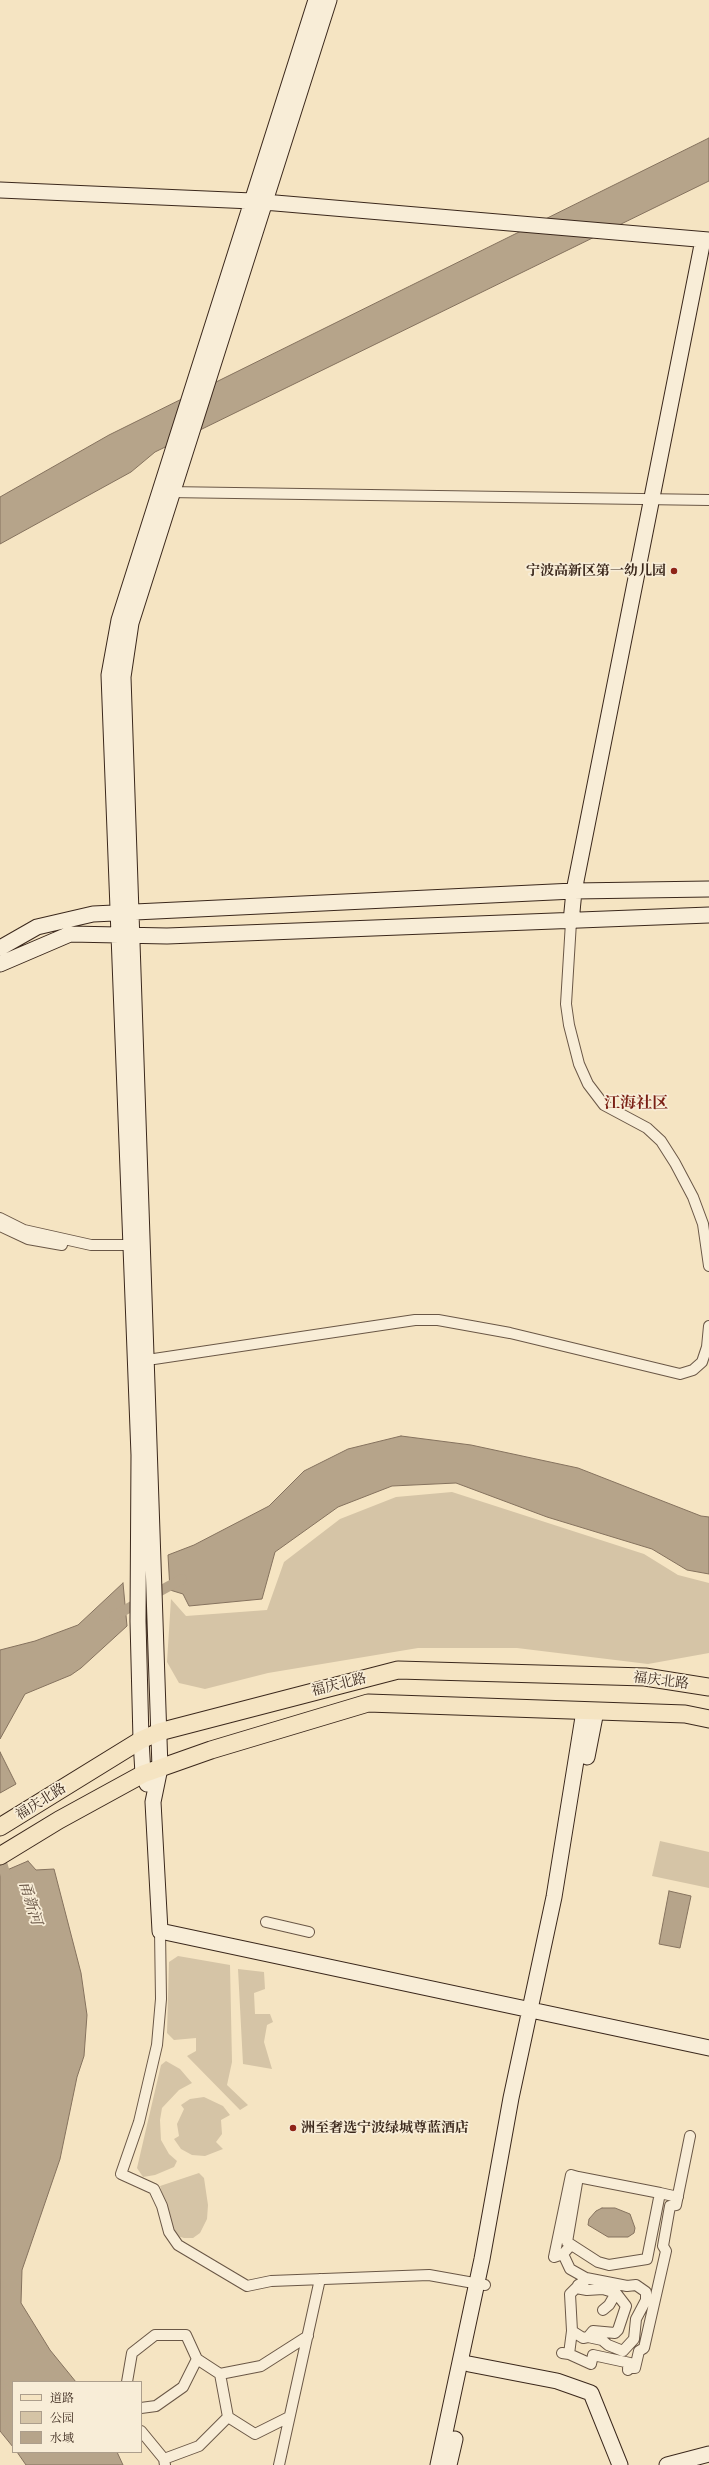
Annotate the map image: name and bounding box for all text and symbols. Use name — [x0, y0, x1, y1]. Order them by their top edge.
place label: 宁波高新区第一幼儿园 — [526, 563, 666, 579]
marker: 宁波高新区第一幼儿园 — [669, 566, 679, 576]
district label: 江海社区 — [604, 1094, 668, 1114]
street label: 福庆北路 — [632, 1669, 690, 1693]
street label: 福庆北路 — [310, 1670, 368, 1700]
street label: 福庆北路 — [13, 1780, 69, 1824]
water label: 甬新河 — [15, 1879, 45, 1927]
place label: 洲至奢选宁波绿城尊蓝酒店 — [301, 2120, 469, 2136]
marker: 洲至奢选宁波绿城尊蓝酒店 — [288, 2123, 298, 2133]
legend — [12, 2381, 142, 2453]
text: 道路 — [50, 2390, 74, 2406]
text: 公园 — [50, 2410, 74, 2426]
text: 水域 — [50, 2430, 74, 2446]

